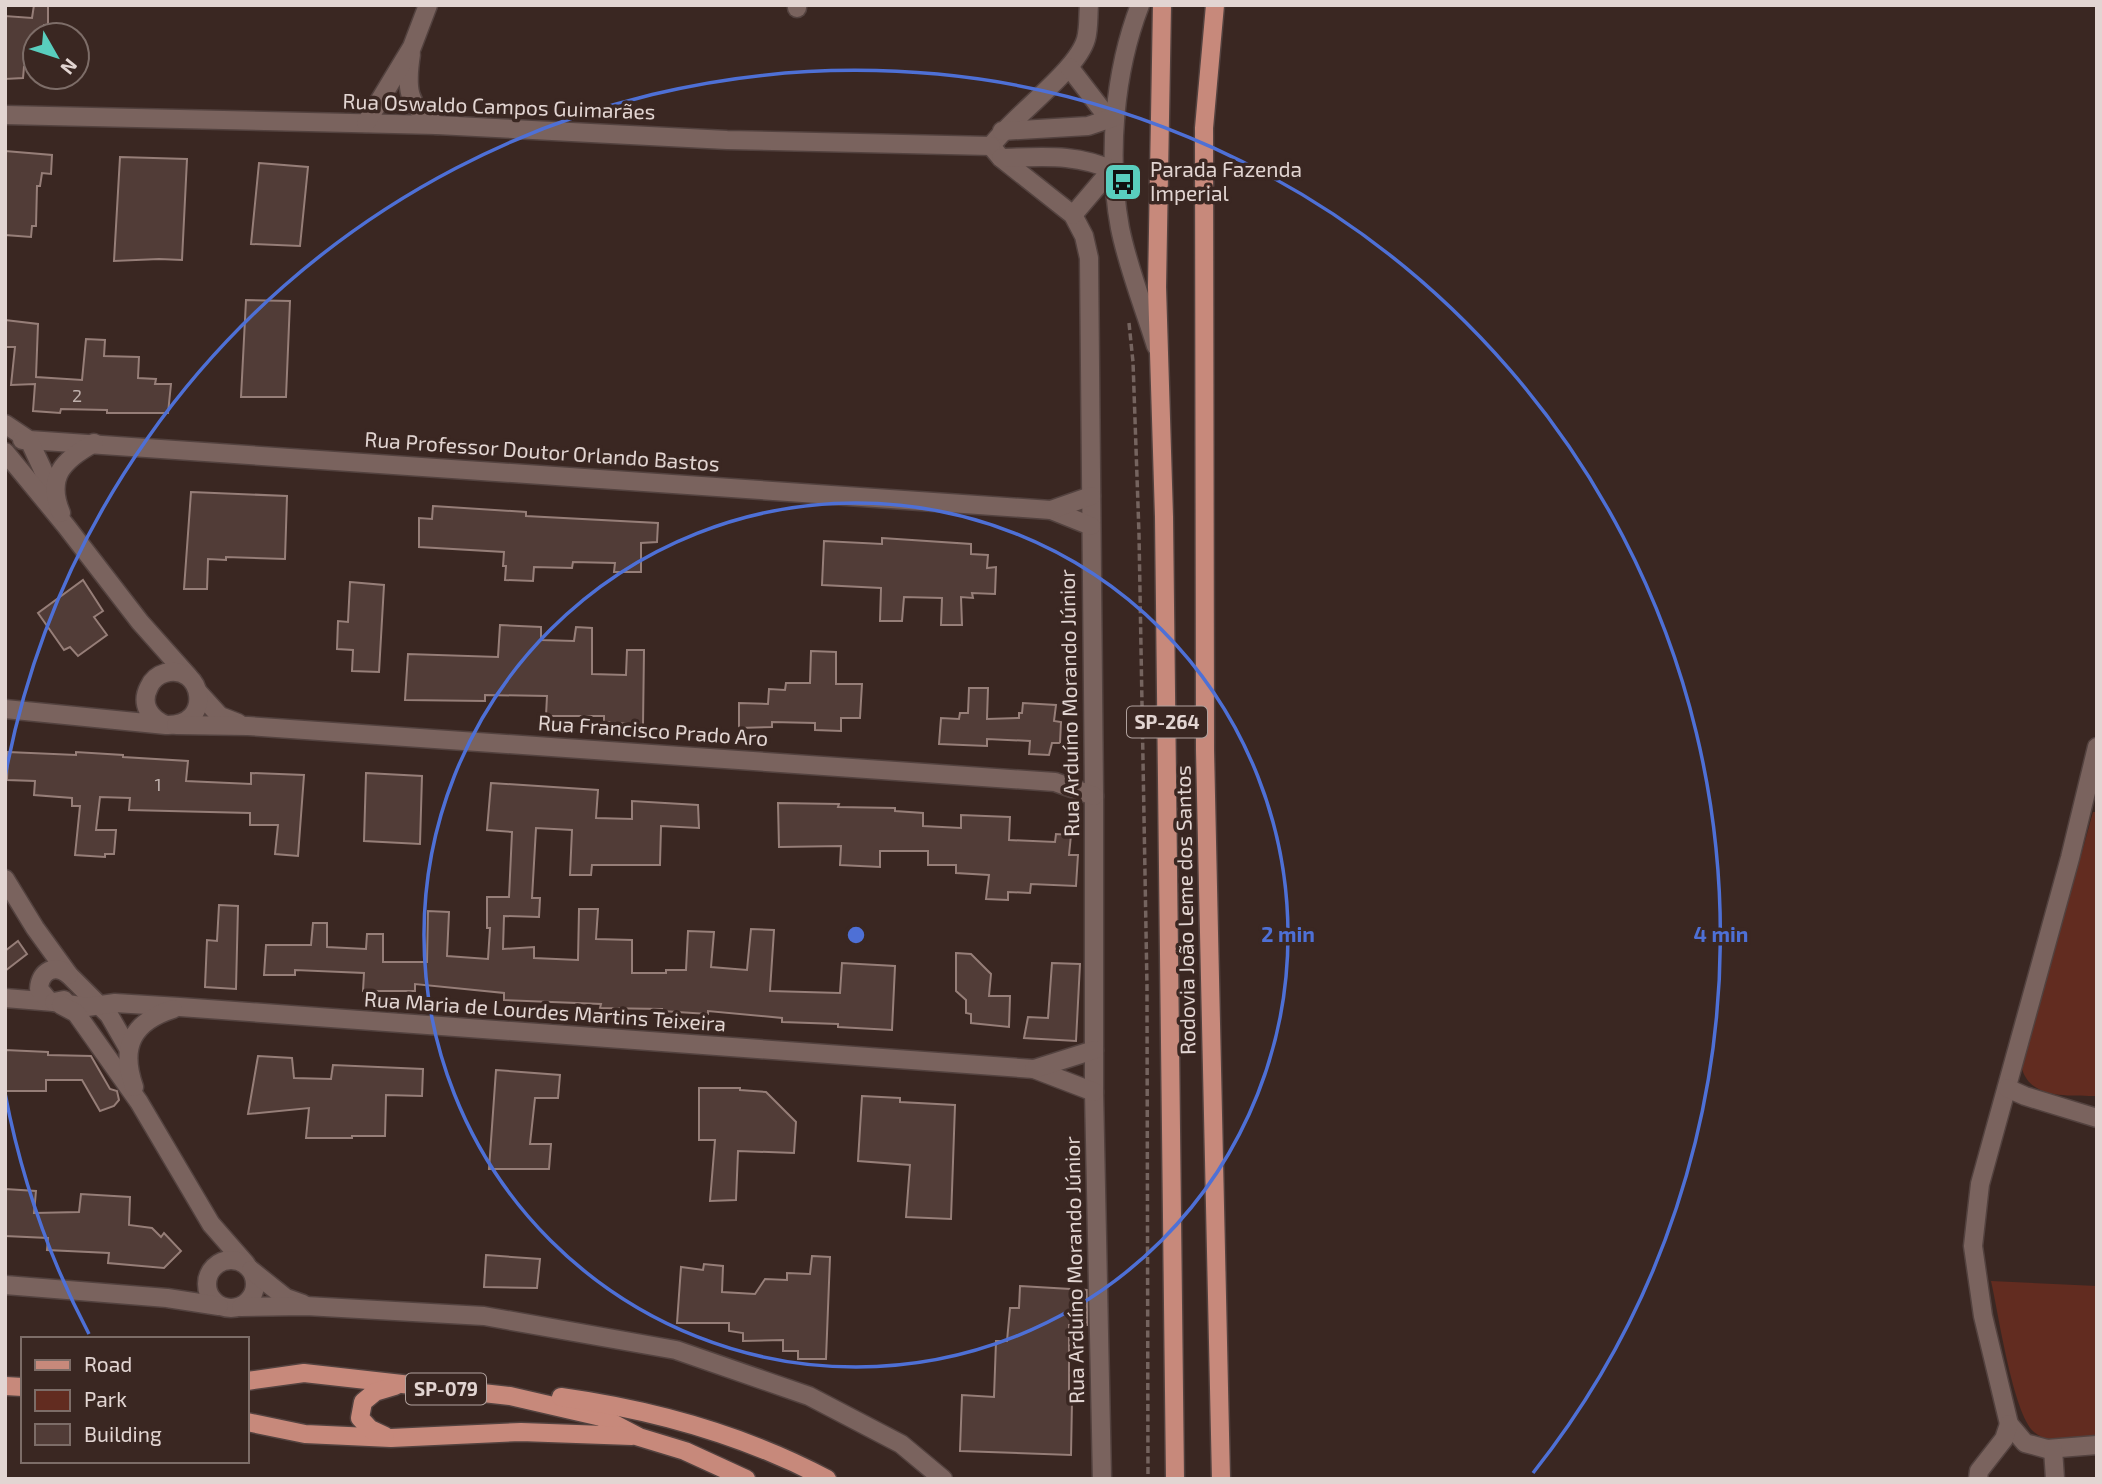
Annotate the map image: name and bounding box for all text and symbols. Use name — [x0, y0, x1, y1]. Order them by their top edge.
north arrow — [21, 21, 91, 91]
text: N — [56, 54, 83, 80]
street label: Rua Oswaldo Campos Guimarães — [342, 88, 656, 123]
place label: Parada Fazenda Imperial — [1150, 156, 1302, 205]
bus stop icon: Parada Fazenda Imperial — [1102, 161, 1144, 203]
house number: 2 — [72, 384, 82, 406]
street label: Rua Professor Doutor Orlando Bastos — [364, 426, 721, 475]
street label: Rua Arduíno Morando Júnior — [1054, 568, 1083, 837]
road number: SP-264 — [1127, 706, 1207, 737]
street label: Rua Francisco Prado Aro — [537, 709, 769, 750]
street label: Rodovia João Leme dos Santos — [1169, 765, 1200, 1055]
house number: 1 — [154, 773, 162, 795]
text: 2 min — [1261, 921, 1315, 946]
text: 4 min — [1694, 921, 1748, 946]
centre of rings — [844, 923, 868, 947]
street label: Rua Maria de Lourdes Martins Teixeira — [363, 985, 727, 1036]
street label: Rua Arduíno Morando Júnior — [1059, 1135, 1088, 1404]
legend — [21, 1337, 248, 1463]
text: Road — [84, 1351, 132, 1376]
road number: SP-079 — [406, 1373, 486, 1404]
text: Park — [84, 1386, 127, 1411]
text: Building — [84, 1421, 162, 1446]

